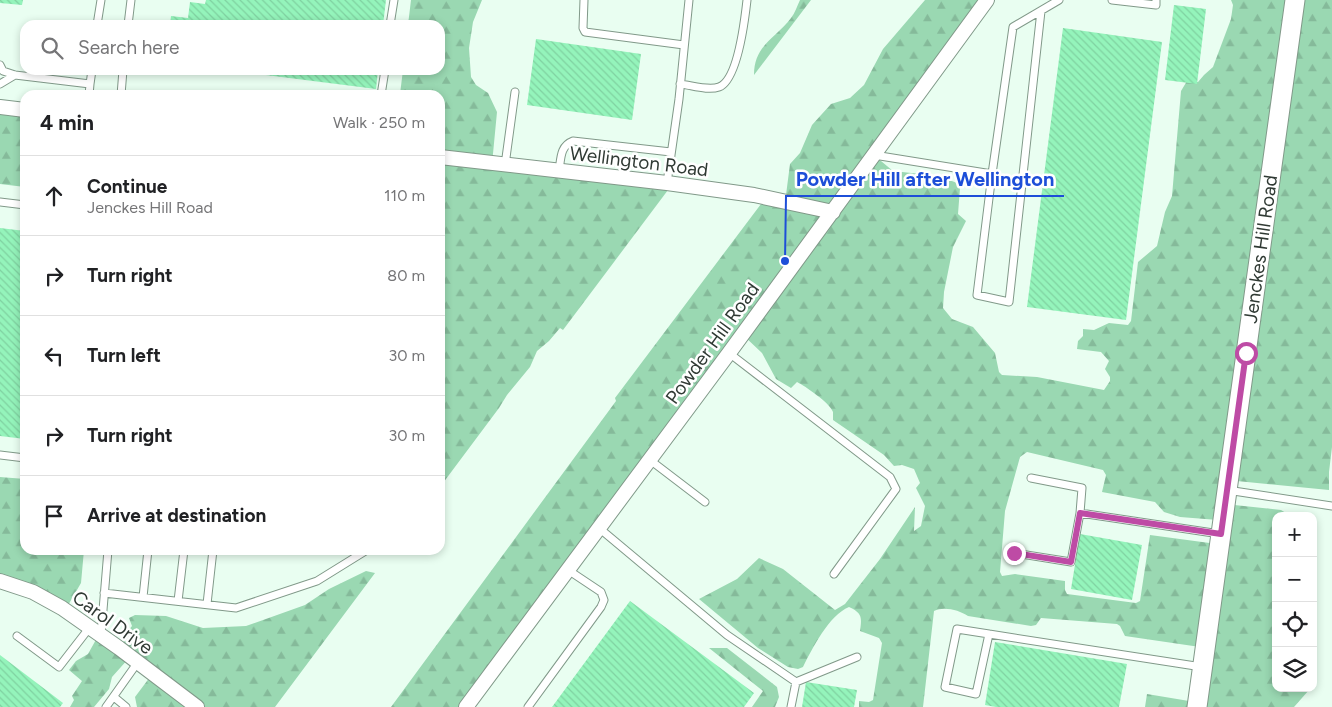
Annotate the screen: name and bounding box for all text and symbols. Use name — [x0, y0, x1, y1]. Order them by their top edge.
search box — [20, 20, 445, 75]
icon: search — [38, 34, 66, 62]
text: Search here — [78, 36, 180, 59]
text: 4 min — [40, 110, 94, 135]
text: Walk · 250 m — [333, 113, 425, 132]
street label: Wellington Road — [568, 142, 710, 181]
callout: Powder Hill after Wellington — [786, 161, 1064, 196]
text: Powder Hill after Wellington — [796, 167, 1054, 191]
street label: Jenckes Hill Road — [1239, 173, 1282, 325]
text: Continue — [87, 175, 167, 198]
icon: ahead — [40, 182, 68, 210]
text: 110 m — [384, 186, 425, 205]
text: Jenckes Hill Road — [87, 198, 213, 217]
icon: right — [40, 262, 68, 290]
text: Turn right — [87, 264, 173, 287]
text: 80 m — [387, 266, 425, 285]
street label: Powder Hill Road — [661, 278, 764, 408]
icon: left — [40, 342, 68, 370]
route start — [1235, 342, 1258, 365]
text: Turn left — [87, 344, 161, 367]
text: 30 m — [388, 346, 425, 365]
icon: right — [40, 422, 68, 450]
text: Turn right — [87, 424, 173, 447]
text: 30 m — [388, 426, 425, 445]
icon: arrive — [40, 502, 68, 530]
text: Arrive at destination — [87, 504, 266, 527]
map controls — [1272, 512, 1317, 692]
button: + — [1272, 512, 1317, 557]
route end — [1003, 542, 1026, 565]
button: − — [1272, 557, 1317, 602]
street label: Carol Drive — [68, 586, 157, 659]
button: locate — [1272, 602, 1317, 647]
button: layers — [1272, 647, 1317, 692]

